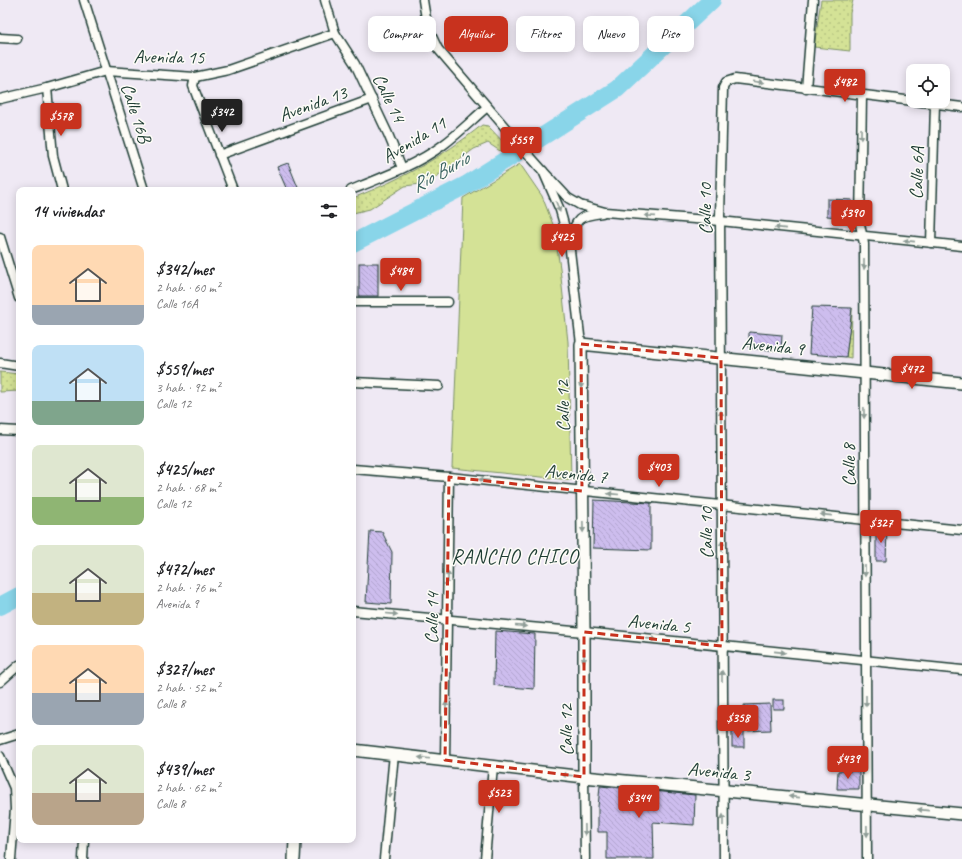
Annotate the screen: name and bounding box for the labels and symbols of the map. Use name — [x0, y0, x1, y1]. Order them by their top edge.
street label: Avenida 15 — [133, 44, 206, 70]
pin: $482 — [821, 69, 869, 103]
street label: Calle 14 — [367, 70, 412, 129]
one-way arrow — [752, 79, 764, 85]
street label: Calle 16B — [115, 80, 157, 147]
street label: Avenida 13 — [276, 80, 352, 127]
pin: $342 — [198, 99, 246, 133]
pin: $578 — [37, 103, 85, 137]
street label: Avenida 11 — [377, 111, 452, 169]
pin: $559 — [497, 127, 545, 161]
one-way arrow — [858, 128, 864, 141]
water label: Río Burío — [407, 145, 476, 198]
street label: Calle 6A — [904, 145, 930, 200]
street label: Calle 10 — [693, 182, 717, 235]
pin: $390 — [828, 200, 876, 234]
one-way arrow — [556, 202, 562, 214]
one-way arrow — [644, 212, 656, 219]
pin: $425 — [538, 224, 586, 258]
one-way arrow — [774, 224, 786, 231]
one-way arrow — [903, 237, 915, 244]
pin: $484 — [377, 258, 425, 292]
one-way arrow — [861, 258, 867, 271]
street label: Avenida 9 — [741, 331, 807, 361]
pin: $472 — [888, 356, 936, 390]
one-way arrow — [578, 377, 584, 390]
street label: Calle 12 — [551, 379, 575, 432]
one-way arrow — [861, 407, 867, 420]
one-way arrow — [718, 409, 724, 422]
street label: Calle 8 — [837, 441, 861, 487]
pin: $403 — [635, 454, 683, 488]
street label: Avenida 7 — [544, 459, 610, 489]
one-way arrow — [478, 477, 490, 483]
one-way arrow — [607, 490, 619, 497]
street label: Calle 10 — [694, 506, 718, 559]
pin: $327 — [857, 510, 905, 544]
one-way arrow — [820, 512, 832, 518]
one-way arrow — [579, 521, 586, 533]
one-way arrow — [719, 539, 725, 552]
district label: RANCHO CHICO — [451, 544, 580, 569]
one-way arrow — [862, 565, 868, 578]
one-way arrow — [445, 570, 451, 583]
street label: Calle 14 — [420, 590, 444, 644]
street label: Avenida 5 — [627, 609, 693, 639]
one-way arrow — [386, 611, 398, 617]
one-way arrow — [515, 622, 527, 629]
one-way arrow — [645, 636, 657, 642]
one-way arrow — [774, 649, 786, 655]
one-way arrow — [581, 651, 587, 664]
one-way arrow — [719, 669, 725, 682]
one-way arrow — [863, 695, 869, 708]
one-way arrow — [443, 700, 449, 713]
street label: Calle 12 — [554, 703, 578, 756]
pin: $358 — [714, 705, 762, 739]
pin: $439 — [824, 746, 872, 780]
one-way arrow — [418, 755, 430, 761]
street label: Avenida 3 — [687, 757, 753, 787]
one-way arrow — [561, 772, 573, 778]
pin: $523 — [475, 780, 523, 814]
pin: $344 — [615, 785, 663, 819]
one-way arrow — [387, 787, 394, 799]
one-way arrow — [788, 794, 800, 800]
one-way arrow — [917, 807, 929, 814]
one-way arrow — [720, 813, 726, 826]
one-way arrow — [581, 824, 588, 836]
one-way arrow — [863, 825, 870, 837]

